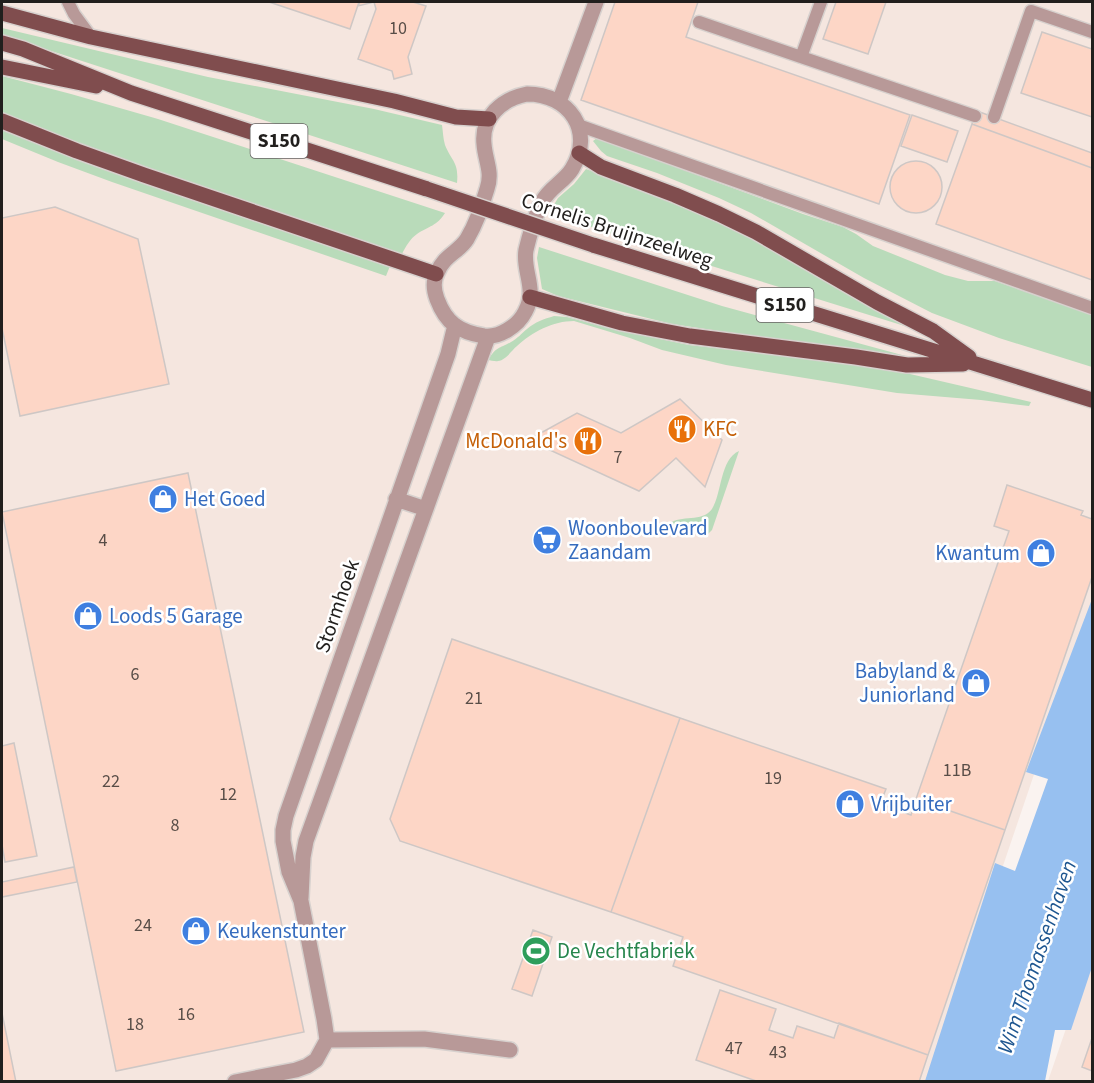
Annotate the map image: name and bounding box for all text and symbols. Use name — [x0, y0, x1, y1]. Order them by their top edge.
house number: 10 — [389, 16, 407, 41]
road number: S150 — [250, 124, 308, 158]
street label: Cornelis Bruijnzeelweg — [517, 185, 717, 275]
road number: S150 — [756, 288, 814, 322]
restaurant icon: KFC — [666, 413, 698, 445]
place label: KFC — [703, 414, 737, 444]
restaurant icon: McDonald's — [572, 425, 604, 457]
place label: McDonald's — [465, 426, 567, 456]
house number: 7 — [614, 445, 623, 470]
shop icon: Het Goed — [147, 483, 179, 515]
place label: Het Goed — [184, 484, 266, 514]
place label: Woonboulevard Zaandam — [568, 513, 708, 567]
supermarket icon: Woonboulevard Zaandam — [531, 524, 563, 556]
house number: 4 — [99, 528, 108, 553]
shop icon: Kwantum — [1025, 537, 1057, 569]
place label: Kwantum — [935, 538, 1020, 568]
street label: Stormhoek — [307, 555, 367, 657]
shop icon: Loods 5 Garage — [72, 600, 104, 632]
place label: Loods 5 Garage — [109, 601, 243, 631]
place label: Babyland & Juniorland — [855, 656, 955, 710]
house number: 6 — [131, 662, 140, 687]
shop icon: Babyland & Juniorland — [960, 667, 992, 699]
house number: 21 — [465, 686, 483, 711]
house number: 11B — [943, 758, 971, 783]
house number: 19 — [764, 766, 782, 791]
house number: 22 — [102, 769, 120, 794]
house number: 12 — [219, 782, 237, 807]
shop icon: Vrijbuiter — [834, 788, 866, 820]
place label: Vrijbuiter — [871, 789, 952, 819]
house number: 8 — [171, 813, 180, 838]
water label: Wim Thomassenhaven — [989, 856, 1085, 1058]
house number: 24 — [134, 913, 152, 938]
shop icon: Keukenstunter — [180, 915, 212, 947]
place label: Keukenstunter — [217, 916, 346, 946]
sports icon: De Vechtfabriek — [520, 935, 552, 967]
place label: De Vechtfabriek — [557, 936, 695, 966]
house number: 16 — [177, 1002, 195, 1027]
house number: 18 — [126, 1012, 144, 1037]
house number: 47 — [725, 1036, 743, 1061]
house number: 43 — [769, 1040, 787, 1065]

